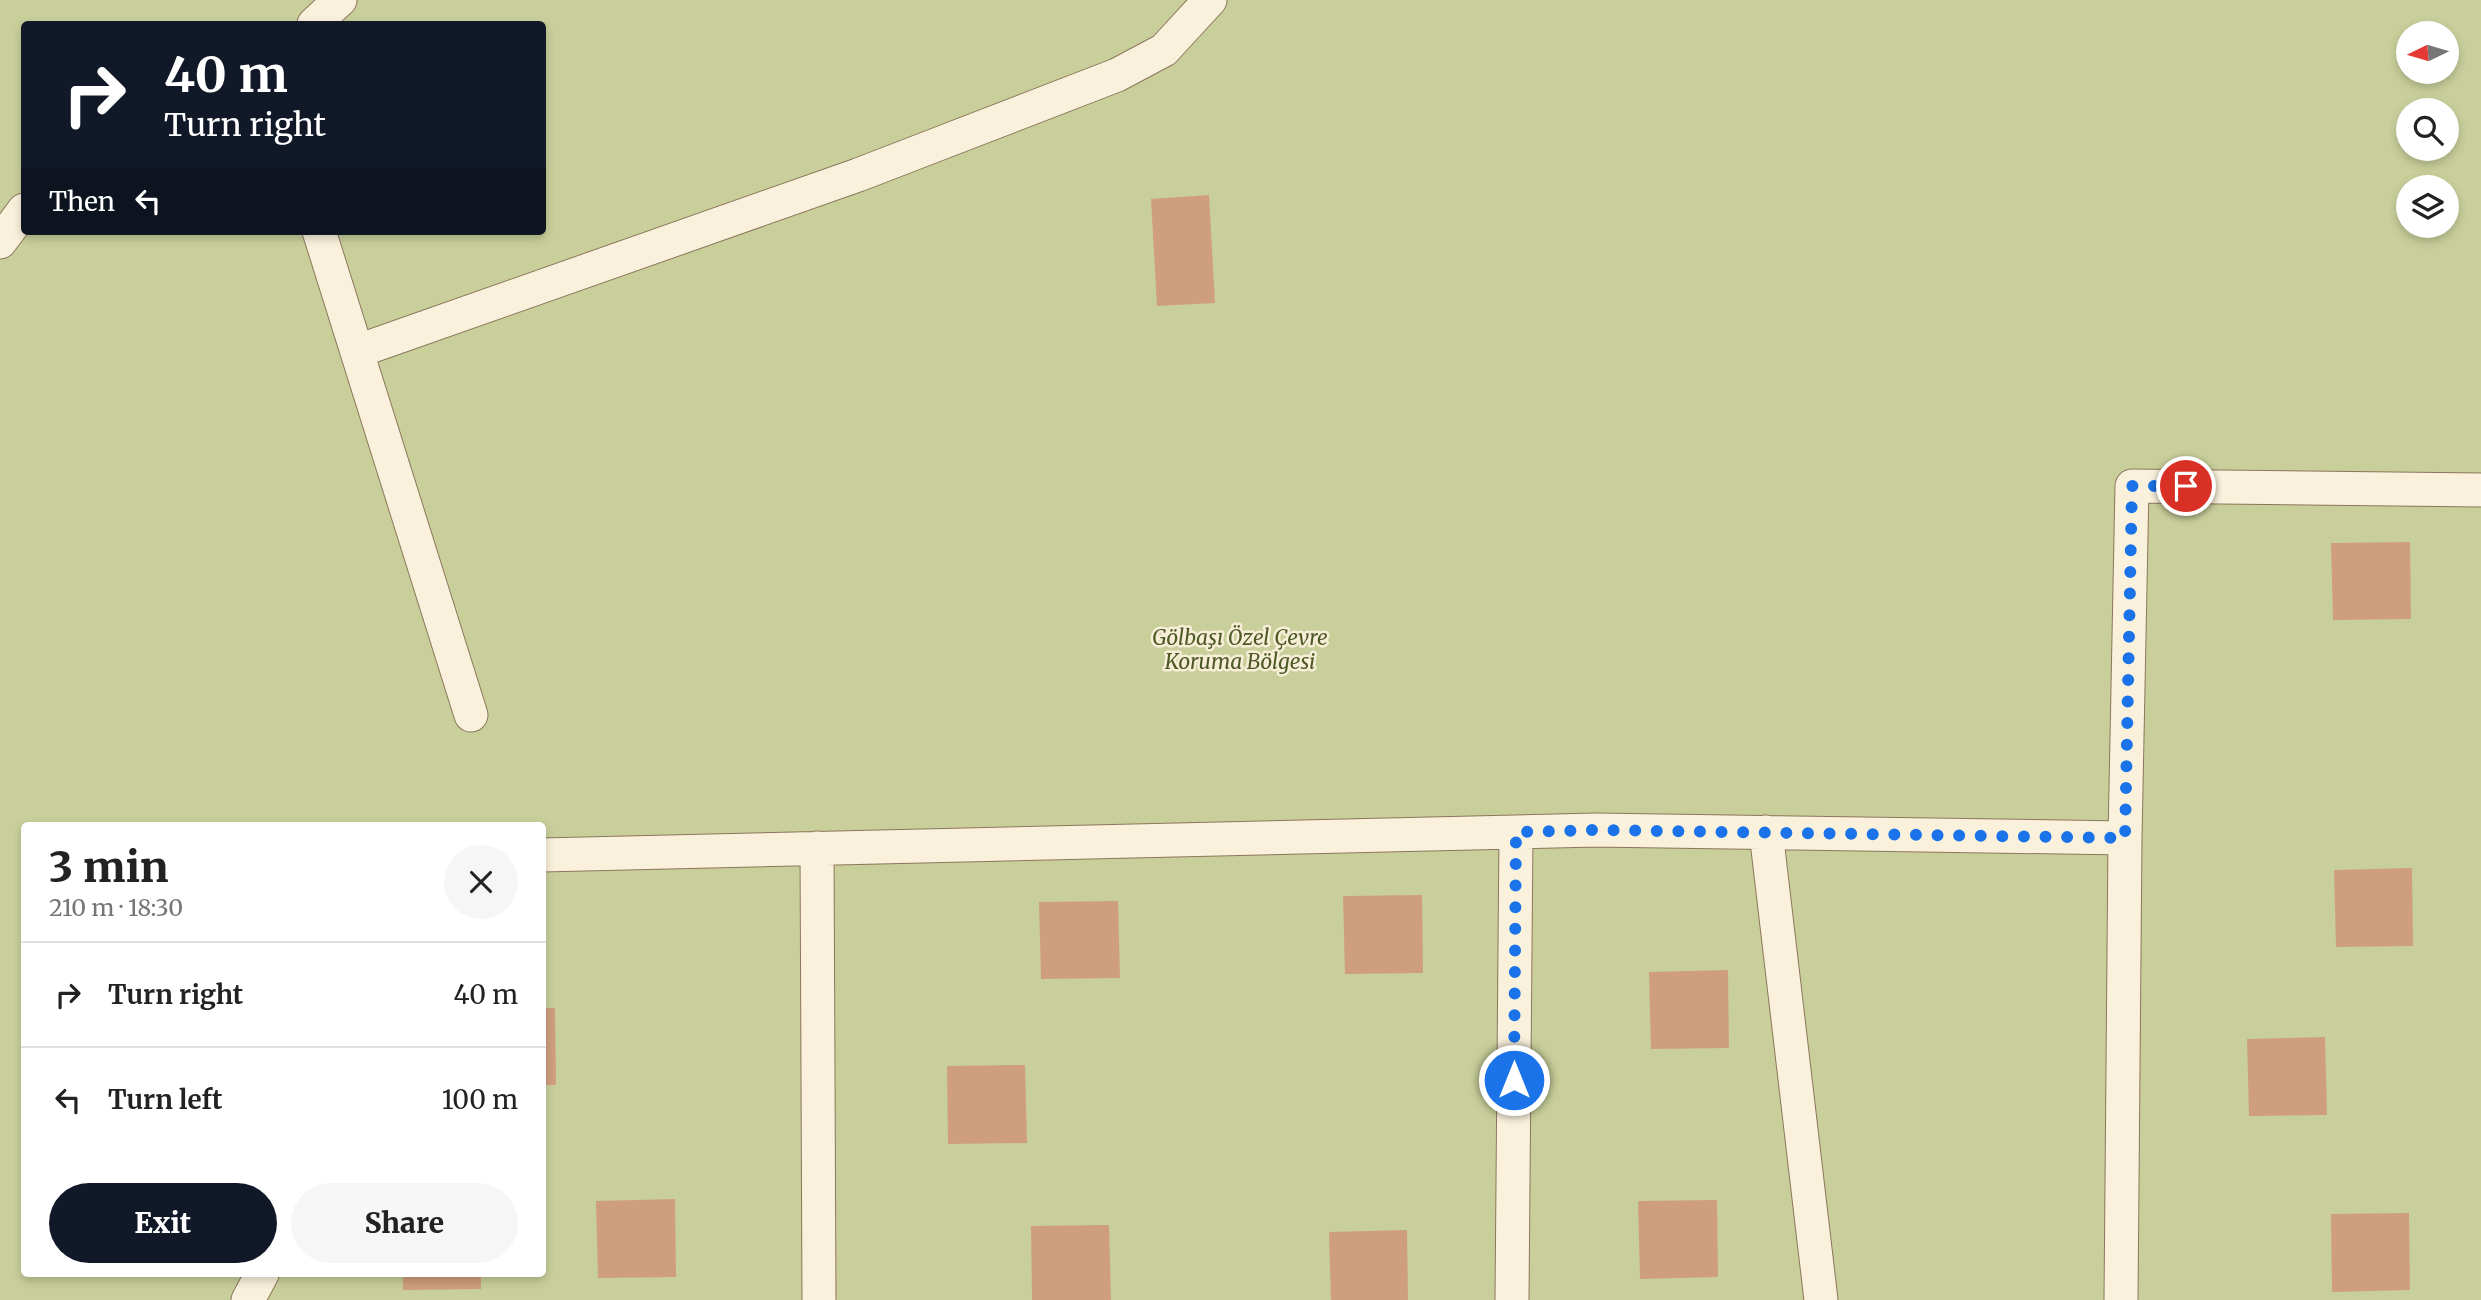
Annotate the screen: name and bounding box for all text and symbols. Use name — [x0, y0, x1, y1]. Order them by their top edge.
north arrow — [2396, 21, 2459, 84]
map controls — [2396, 21, 2459, 238]
text: 40 m — [164, 44, 288, 105]
icon: right — [49, 49, 140, 140]
button: search — [2396, 98, 2459, 161]
text: Turn right — [164, 105, 326, 145]
button: layers — [2396, 175, 2459, 238]
icon: left — [129, 182, 167, 220]
text: Then — [49, 185, 115, 218]
pin — [2156, 456, 2216, 516]
icon: arrive — [2167, 467, 2205, 505]
park label: Gölbaşı Özel Çevre Koruma Bölgesi — [1152, 624, 1328, 675]
text: 3 min — [49, 841, 169, 893]
button: close — [444, 845, 518, 919]
text: 210 m · 18:30 — [49, 893, 183, 922]
icon: right — [49, 976, 87, 1014]
text: Turn right — [108, 978, 243, 1011]
text: 40 m — [454, 978, 518, 1011]
position arrow — [1477, 1043, 1551, 1117]
icon: left — [49, 1081, 87, 1119]
text: Turn left — [108, 1083, 222, 1116]
text: 100 m — [442, 1083, 518, 1116]
button: Exit — [49, 1183, 277, 1263]
button: Share — [291, 1183, 518, 1263]

